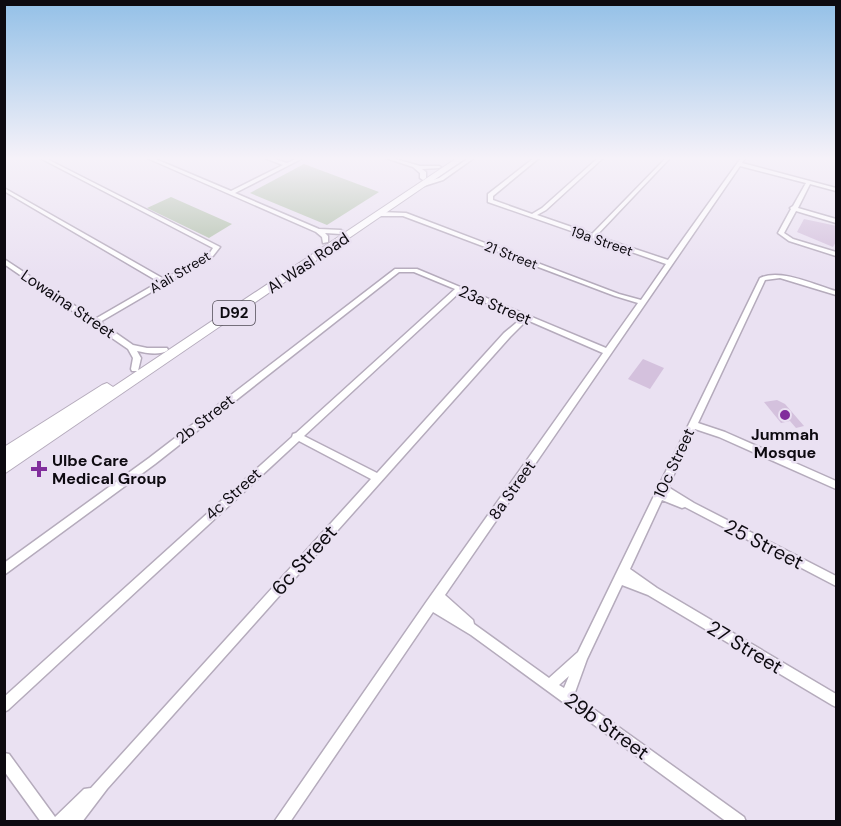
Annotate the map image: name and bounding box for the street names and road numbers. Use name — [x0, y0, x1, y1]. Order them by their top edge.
street label: 19a Street — [569, 222, 635, 260]
street label: Al Wasl Road — [263, 228, 353, 298]
street label: 21 Street — [482, 237, 540, 273]
street label: A'ali Street — [146, 247, 214, 297]
street label: Lowaina Street — [17, 265, 119, 343]
street label: 23a Street — [455, 280, 535, 330]
road number: D92 — [213, 301, 255, 325]
street label: 2b Street — [171, 390, 239, 448]
street label: 10c Street — [649, 425, 699, 501]
street label: 8a Street — [484, 456, 540, 524]
street label: 4c Street — [201, 463, 265, 525]
street label: 25 Street — [720, 513, 808, 575]
street label: 6c Street — [266, 519, 343, 601]
street label: 27 Street — [702, 614, 788, 680]
street label: 29b Street — [560, 687, 655, 766]

